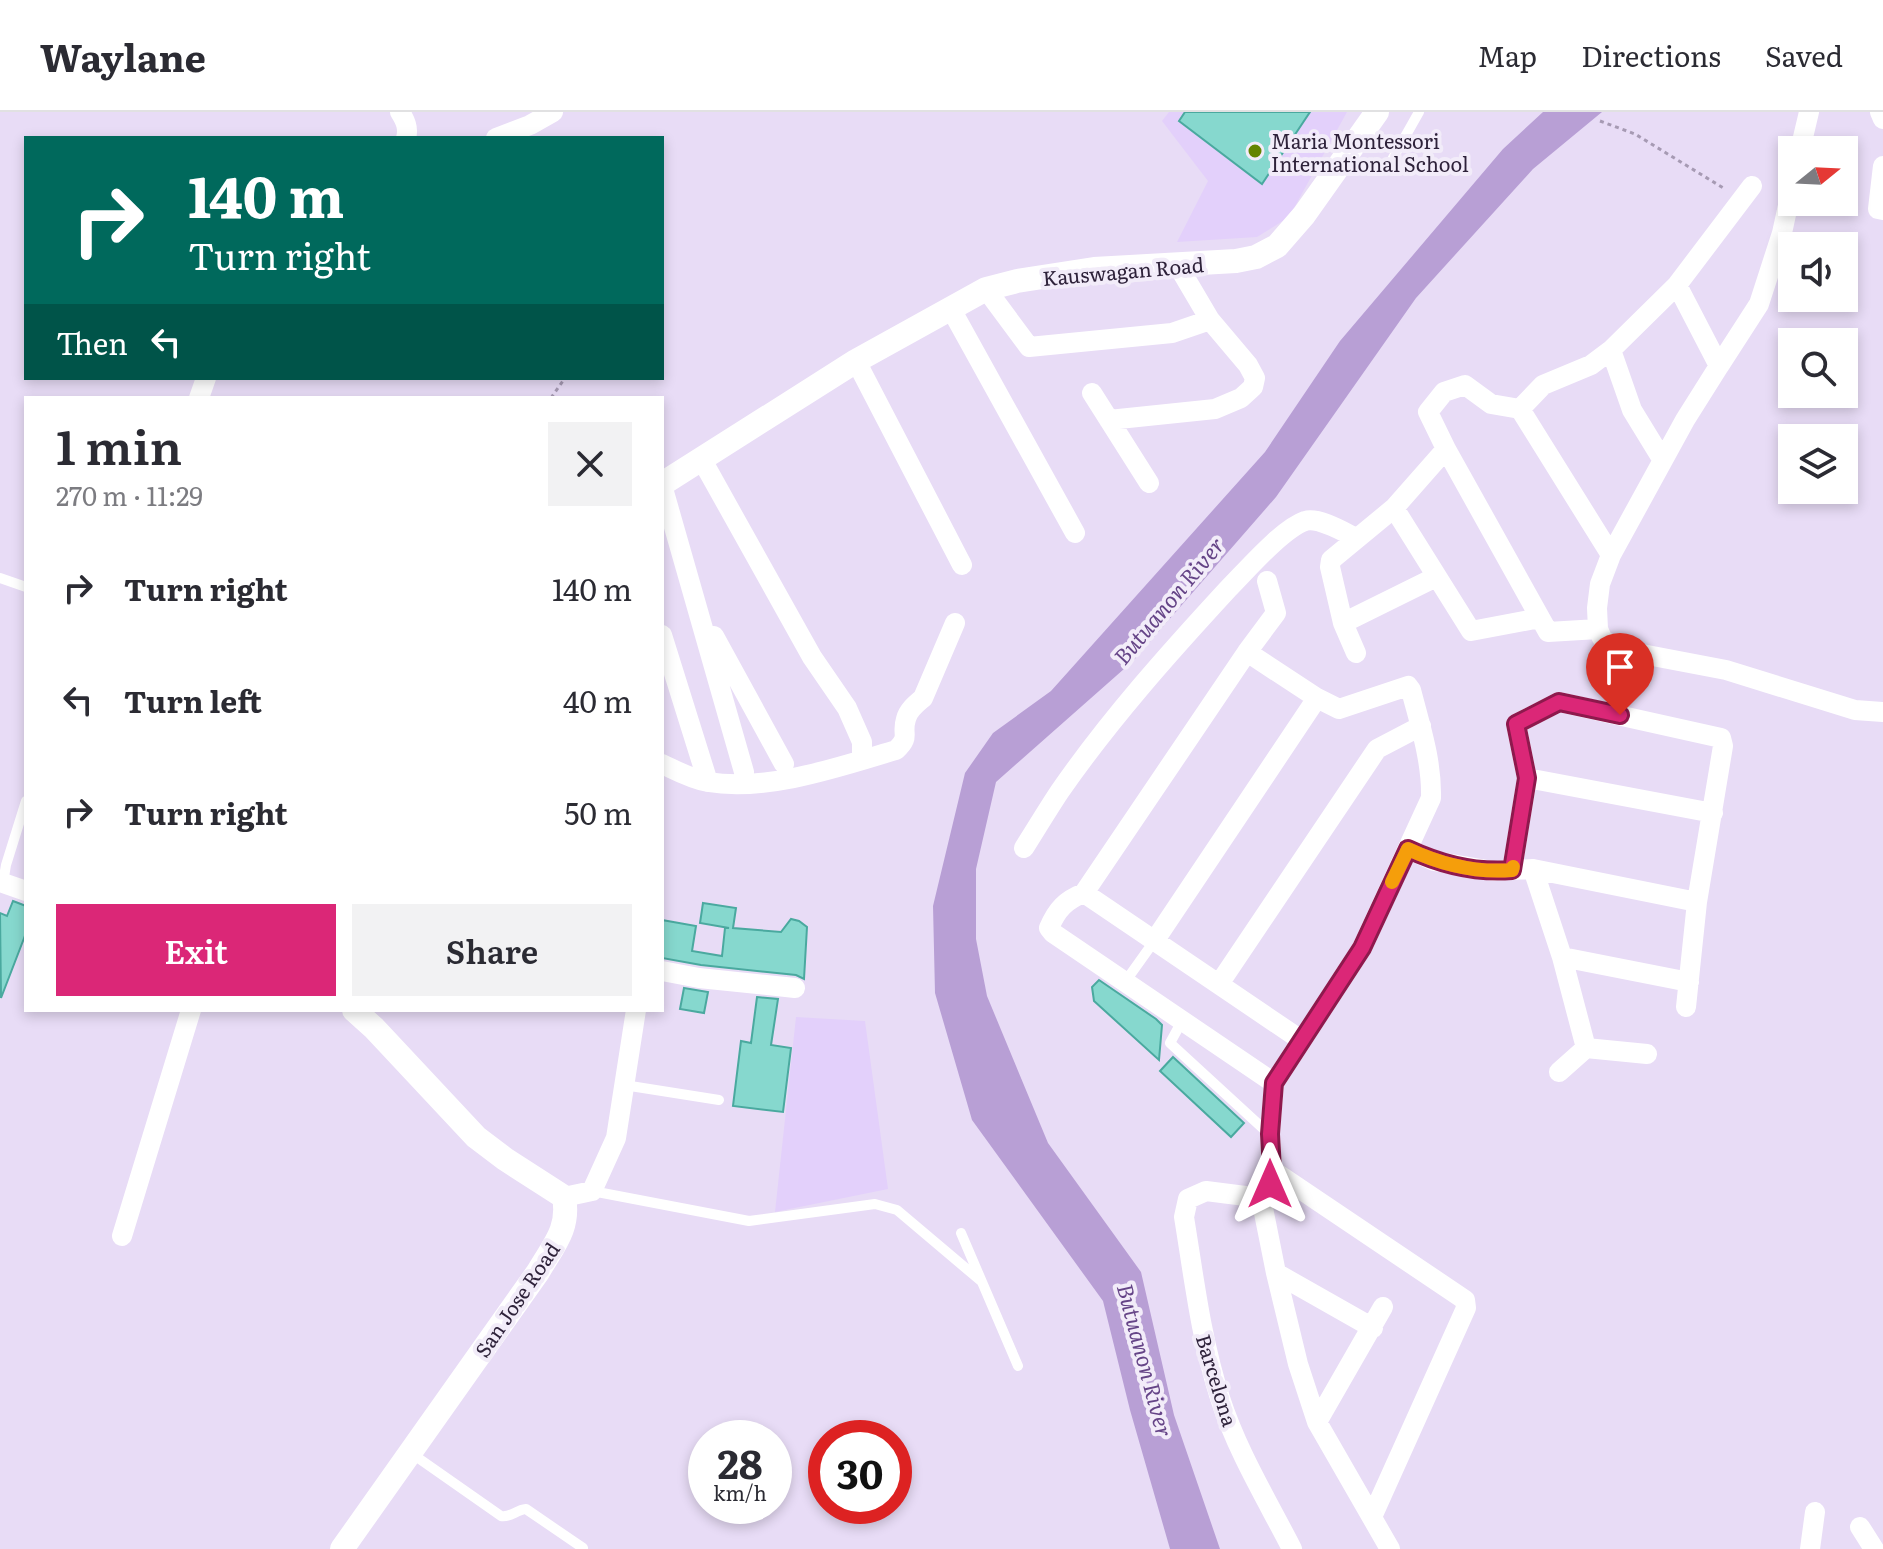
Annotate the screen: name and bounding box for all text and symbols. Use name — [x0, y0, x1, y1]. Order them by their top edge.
text: Waylane — [40, 27, 206, 84]
text: Map — [1478, 34, 1537, 76]
text: Directions — [1581, 34, 1721, 76]
text: Saved — [1765, 34, 1843, 76]
place label: Maria Montessori International School — [1271, 125, 1469, 178]
north arrow — [1778, 136, 1858, 216]
map controls — [1778, 136, 1858, 504]
marker: Maria Montessori International School — [1246, 142, 1264, 160]
text: 140 m — [188, 152, 344, 235]
icon: right — [56, 168, 160, 272]
text: Turn right — [188, 228, 371, 281]
button: sound — [1778, 232, 1858, 312]
street label: Kauswagan Road — [1041, 248, 1205, 292]
text: Then — [56, 320, 128, 364]
icon: left — [144, 320, 188, 364]
button: search — [1778, 328, 1858, 408]
text: 1 min — [56, 409, 182, 480]
button: close — [548, 422, 632, 506]
button: layers — [1778, 424, 1858, 504]
text: 270 m · 11:29 — [56, 475, 203, 514]
water label: Butuanon River — [1105, 529, 1231, 671]
icon: right — [56, 566, 100, 610]
text: Turn right — [124, 566, 288, 610]
text: 140 m — [552, 566, 632, 610]
pin — [1586, 633, 1654, 715]
icon: arrive — [1598, 645, 1642, 689]
icon: left — [56, 678, 100, 722]
text: Turn left — [124, 678, 262, 722]
text: 40 m — [563, 678, 632, 722]
icon: right — [56, 790, 100, 834]
text: Turn right — [124, 790, 288, 834]
text: 50 m — [564, 790, 632, 834]
button: Exit — [56, 904, 336, 996]
button: Share — [352, 904, 632, 996]
position arrow — [1228, 1142, 1312, 1226]
street label: San Jose Road — [466, 1235, 566, 1363]
water label: Butuanon River — [1110, 1280, 1182, 1440]
street label: Barcelona — [1190, 1330, 1246, 1430]
speed limit sign: 30 — [808, 1420, 912, 1524]
text: 28 — [717, 1432, 763, 1491]
text: km/h — [713, 1477, 767, 1507]

